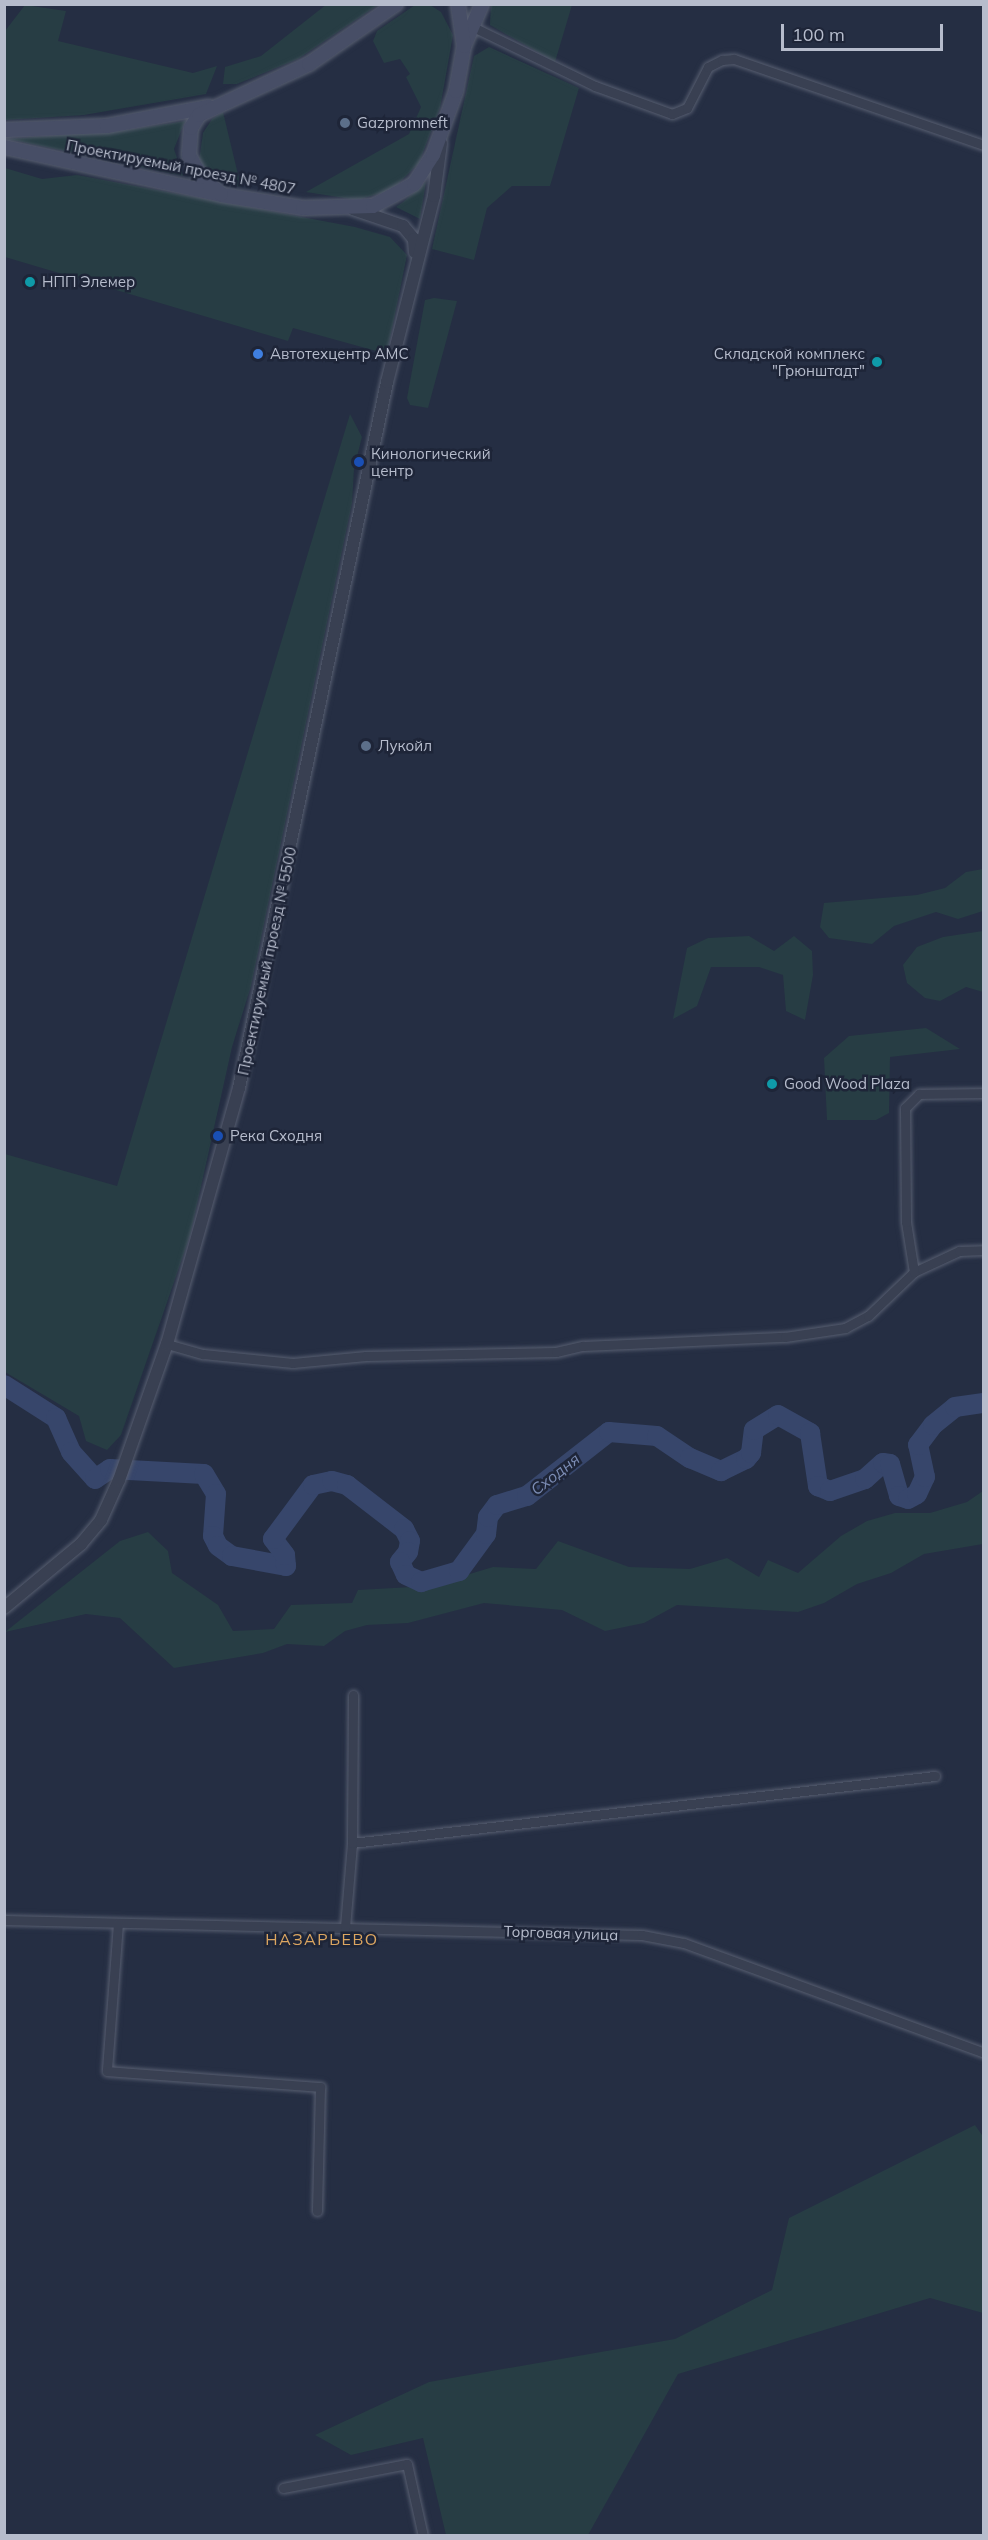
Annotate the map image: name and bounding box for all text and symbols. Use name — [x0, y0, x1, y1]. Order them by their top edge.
scale bar — [784, 12, 946, 50]
text: 100 m — [792, 23, 845, 46]
place label: Gazpromneft — [357, 114, 448, 132]
marker: Gazpromneft — [338, 116, 352, 130]
street label: Проектируемый проезд № 4807 — [65, 136, 297, 198]
place label: НПП Элемер — [42, 273, 135, 291]
marker: НПП Элемер — [23, 275, 37, 289]
place label: Складской комплекс "Грюнштадт" — [714, 344, 865, 379]
place label: Автотехцентр АМС — [270, 345, 409, 363]
marker: Автотехцентр АМС — [251, 347, 265, 361]
marker: Складской комплекс "Грюнштадт" — [870, 355, 884, 369]
place label: Кинологический центр — [371, 444, 491, 479]
marker: Кинологический центр — [352, 455, 366, 469]
place label: Лукойл — [378, 737, 432, 755]
marker: Лукойл — [359, 739, 373, 753]
street label: Проектируемый проезд № 5500 — [234, 845, 300, 1077]
place label: Good Wood Plaza — [784, 1075, 910, 1093]
marker: Good Wood Plaza — [765, 1077, 779, 1091]
place label: Река Сходня — [230, 1127, 322, 1145]
marker: Река Сходня — [211, 1129, 225, 1143]
water label: Сходня — [527, 1449, 583, 1499]
street label: Торговая улица — [503, 1922, 619, 1944]
district label: НАЗАРЬЕВО — [265, 1929, 379, 1949]

